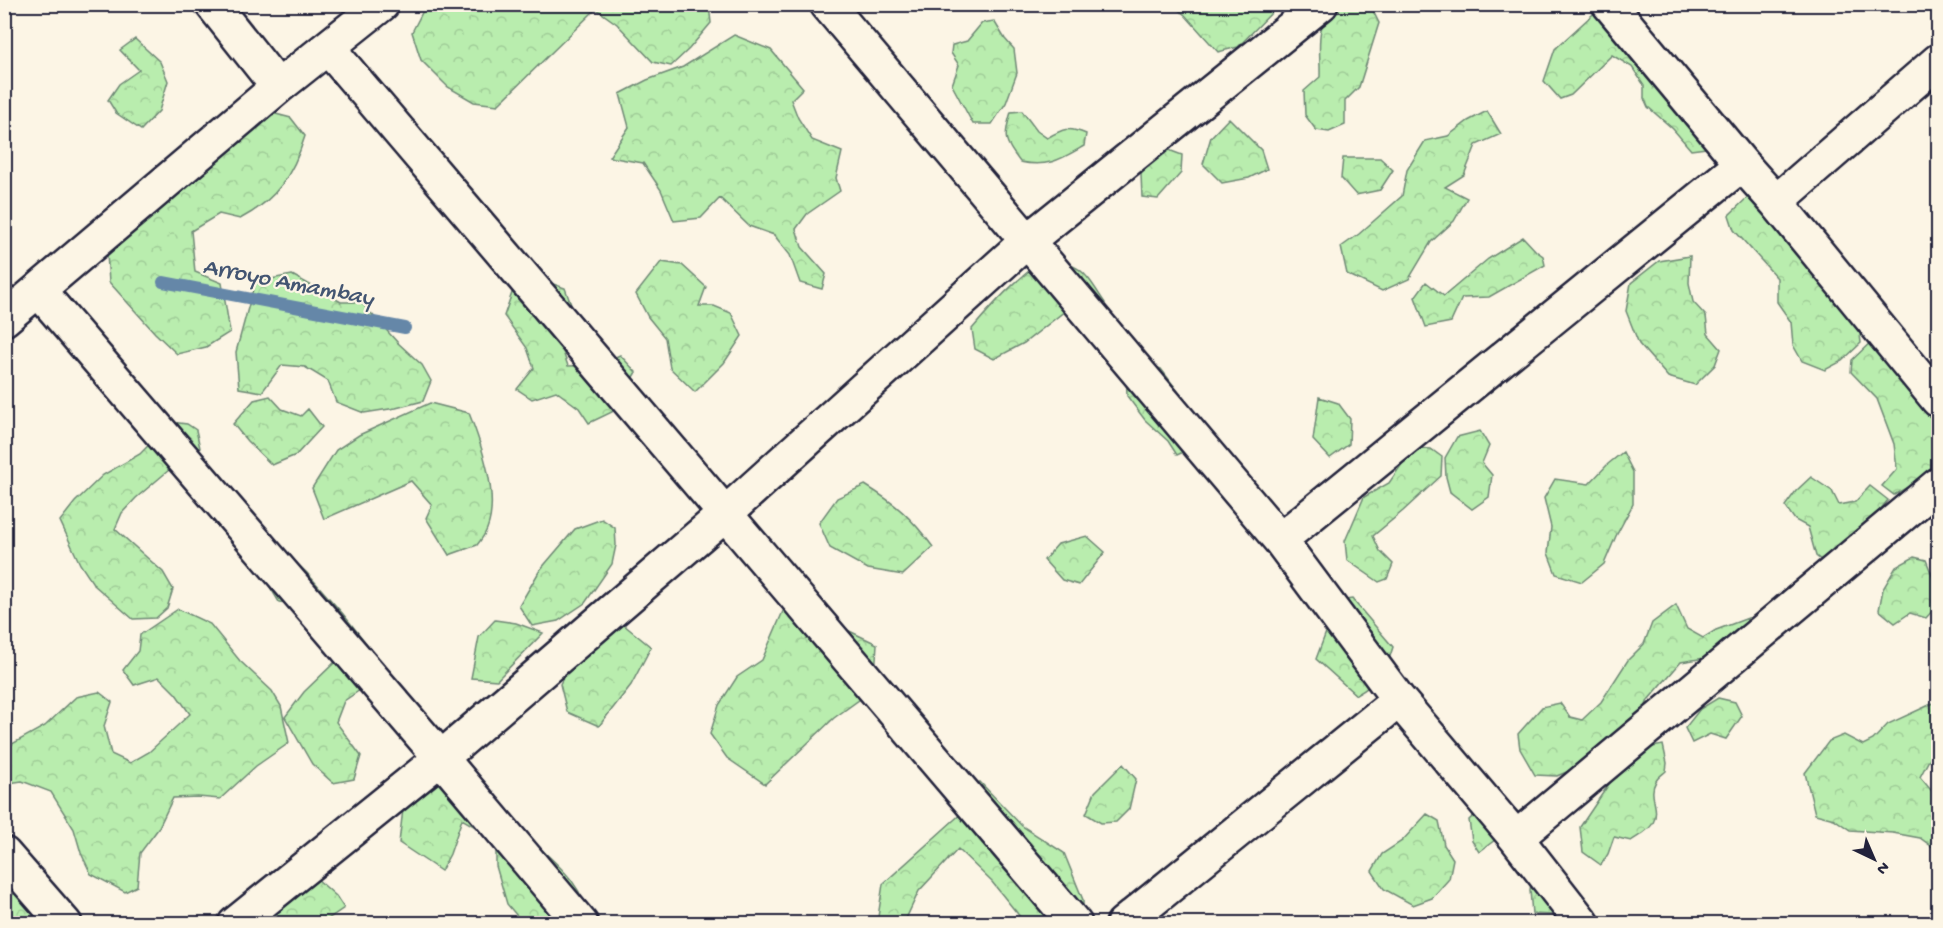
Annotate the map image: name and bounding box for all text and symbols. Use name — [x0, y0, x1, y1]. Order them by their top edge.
water label: Arroyo Amambay — [200, 253, 378, 315]
north arrow — [1844, 829, 1904, 889]
text: N — [1871, 857, 1892, 878]

